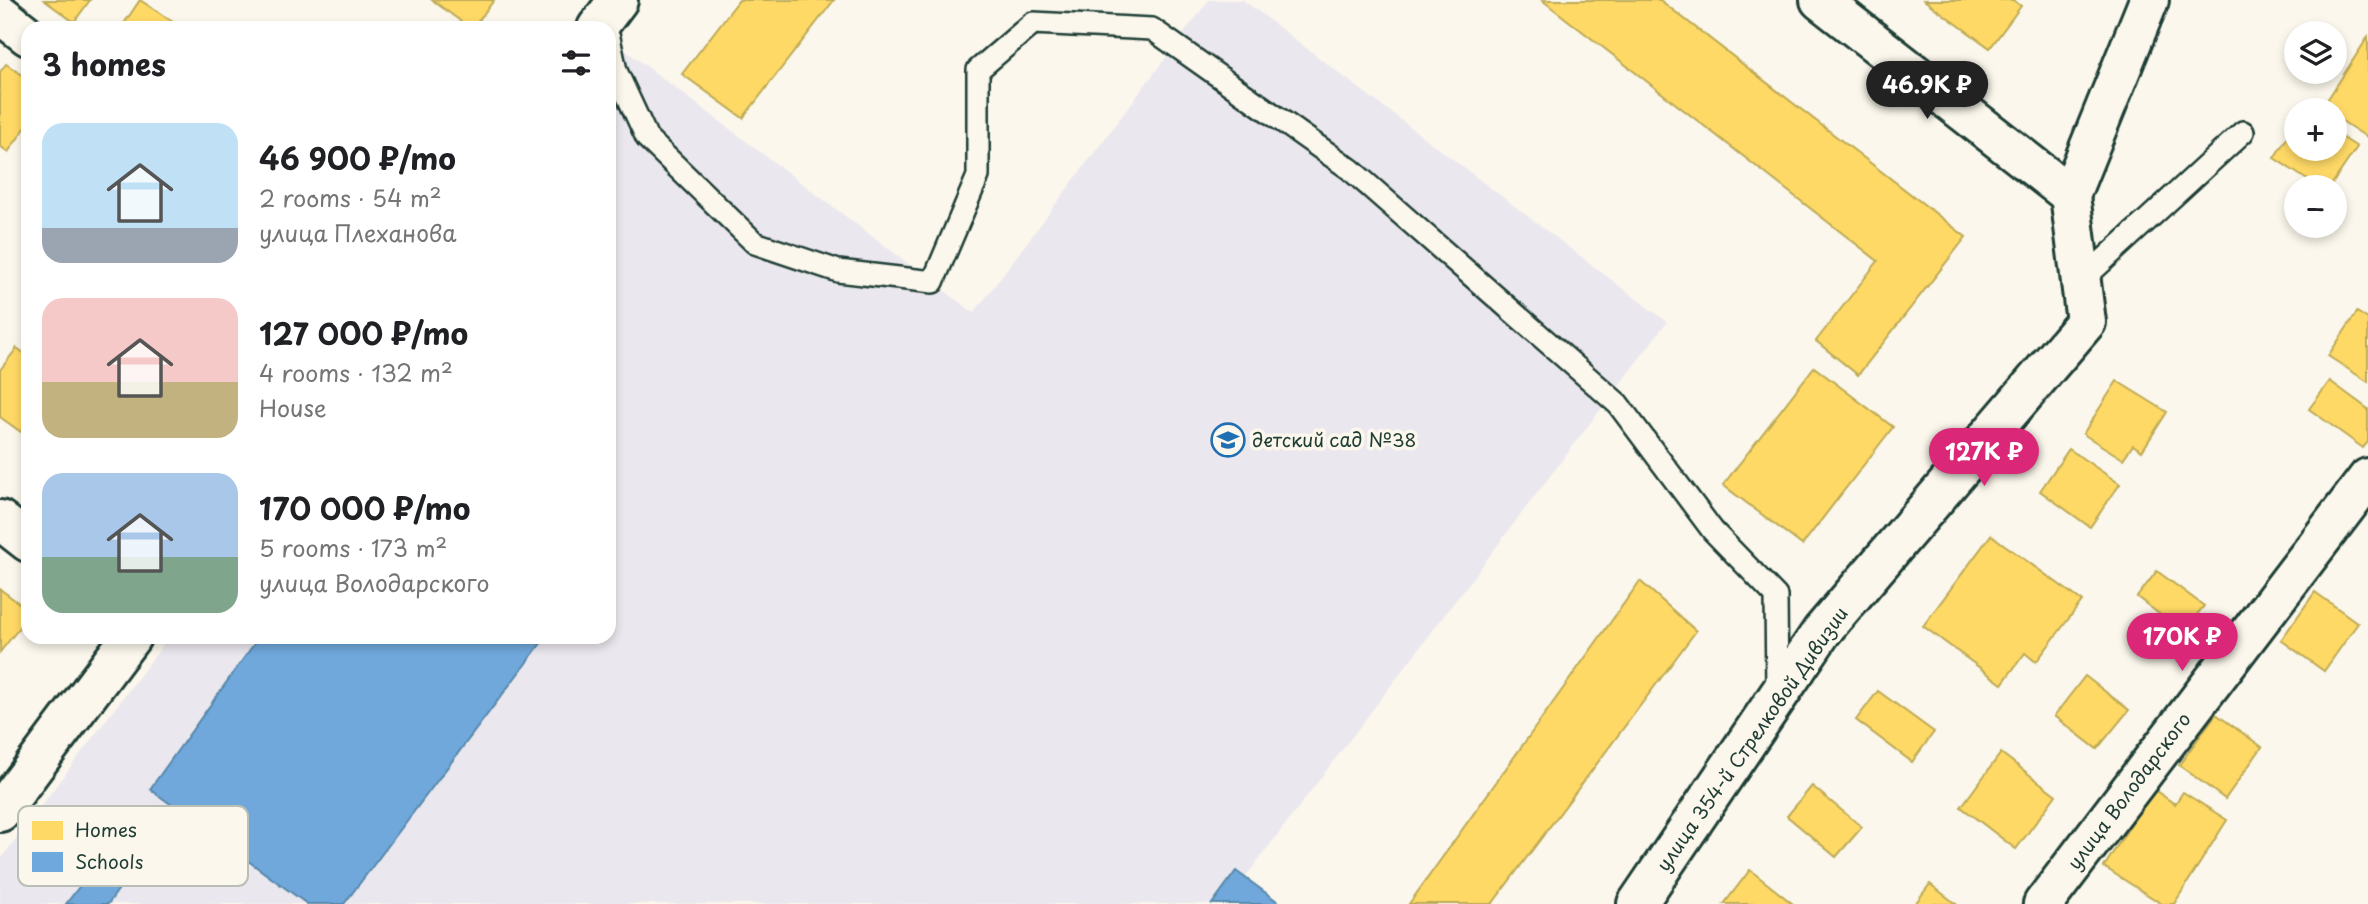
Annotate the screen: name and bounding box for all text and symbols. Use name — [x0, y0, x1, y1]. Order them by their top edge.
map controls — [2284, 21, 2347, 238]
button: layers — [2284, 21, 2347, 84]
text: 3 homes — [42, 41, 166, 86]
icon: filters — [557, 44, 595, 82]
pin: 46.9K ₽ — [1862, 61, 1992, 121]
text: 46.9K ₽ — [1882, 66, 1972, 101]
button: + — [2284, 98, 2347, 161]
text: 46 900 ₽/mo — [259, 135, 456, 180]
icon: home — [98, 151, 182, 235]
button: − — [2284, 175, 2347, 238]
text: 2 rooms · 54 m² — [259, 180, 442, 215]
text: улица Плеханова — [259, 215, 457, 250]
text: 127 000 ₽/mo — [259, 310, 468, 355]
icon: home — [98, 326, 182, 410]
text: 4 rooms · 132 m² — [259, 355, 453, 390]
text: House — [259, 390, 326, 425]
school or university icon: детский сад №38 — [1209, 421, 1247, 459]
place label: детский сад №38 — [1252, 425, 1416, 453]
pin: 127K ₽ — [1927, 428, 2041, 488]
text: 127K ₽ — [1945, 433, 2023, 468]
text: 170 000 ₽/mo — [259, 485, 470, 530]
icon: home — [98, 501, 182, 585]
text: 5 rooms · 173 m² — [259, 530, 447, 565]
text: улица Володарского — [259, 565, 489, 600]
street label: улица 354-й Стрелковой Дивизии — [1649, 601, 1854, 876]
pin: 170K ₽ — [2125, 614, 2239, 673]
text: 170K ₽ — [2143, 618, 2221, 653]
street label: улица Володарского — [2060, 706, 2197, 875]
legend — [18, 806, 248, 886]
text: Homes — [75, 815, 137, 843]
text: Schools — [75, 847, 143, 875]

